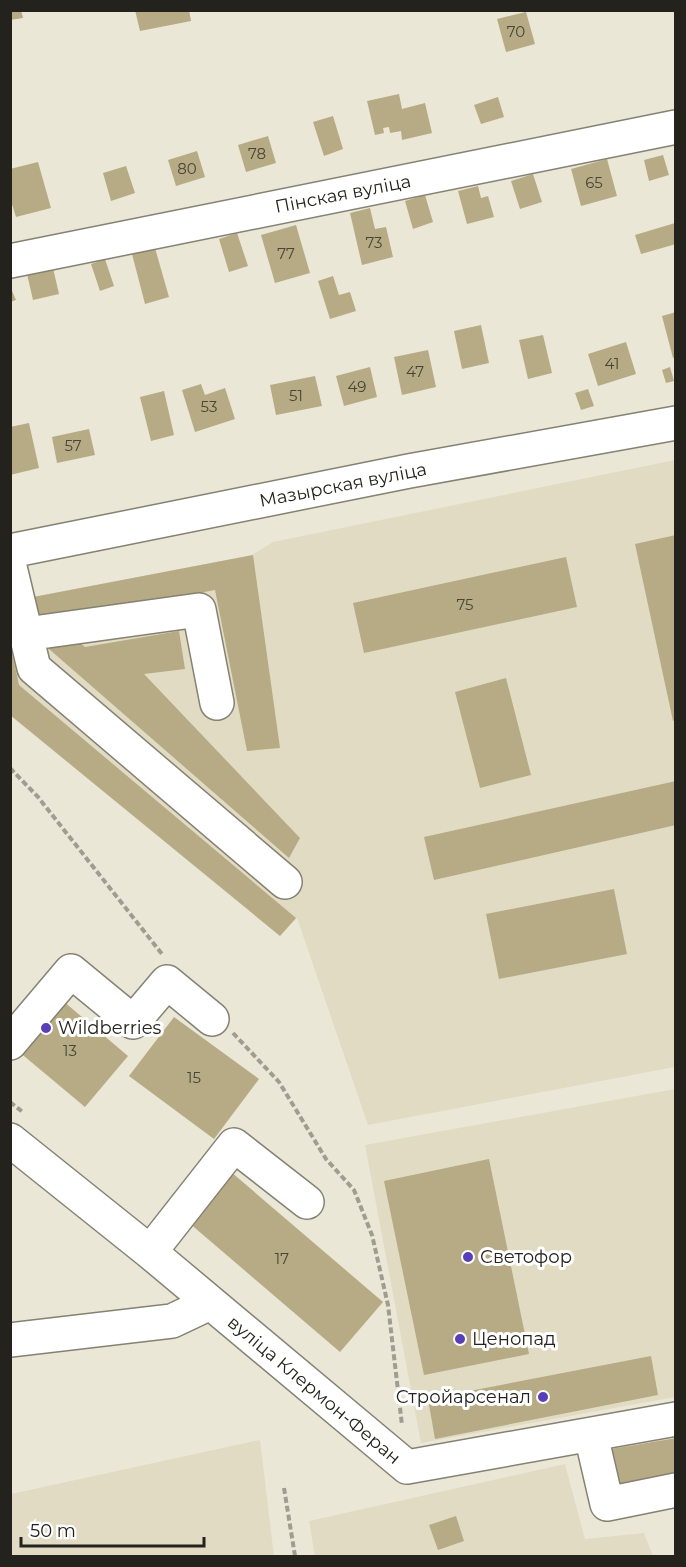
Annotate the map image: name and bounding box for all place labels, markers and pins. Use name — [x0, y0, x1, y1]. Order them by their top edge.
place label: Wildberries — [58, 1017, 162, 1039]
marker: Wildberries — [39, 1021, 53, 1035]
place label: Светофор — [480, 1246, 572, 1268]
marker: Светофор — [461, 1250, 475, 1264]
place label: Ценопад — [472, 1328, 556, 1350]
marker: Ценопад — [453, 1332, 467, 1346]
place label: Стройарсенал — [396, 1386, 531, 1408]
marker: Стройарсенал — [536, 1390, 550, 1404]

